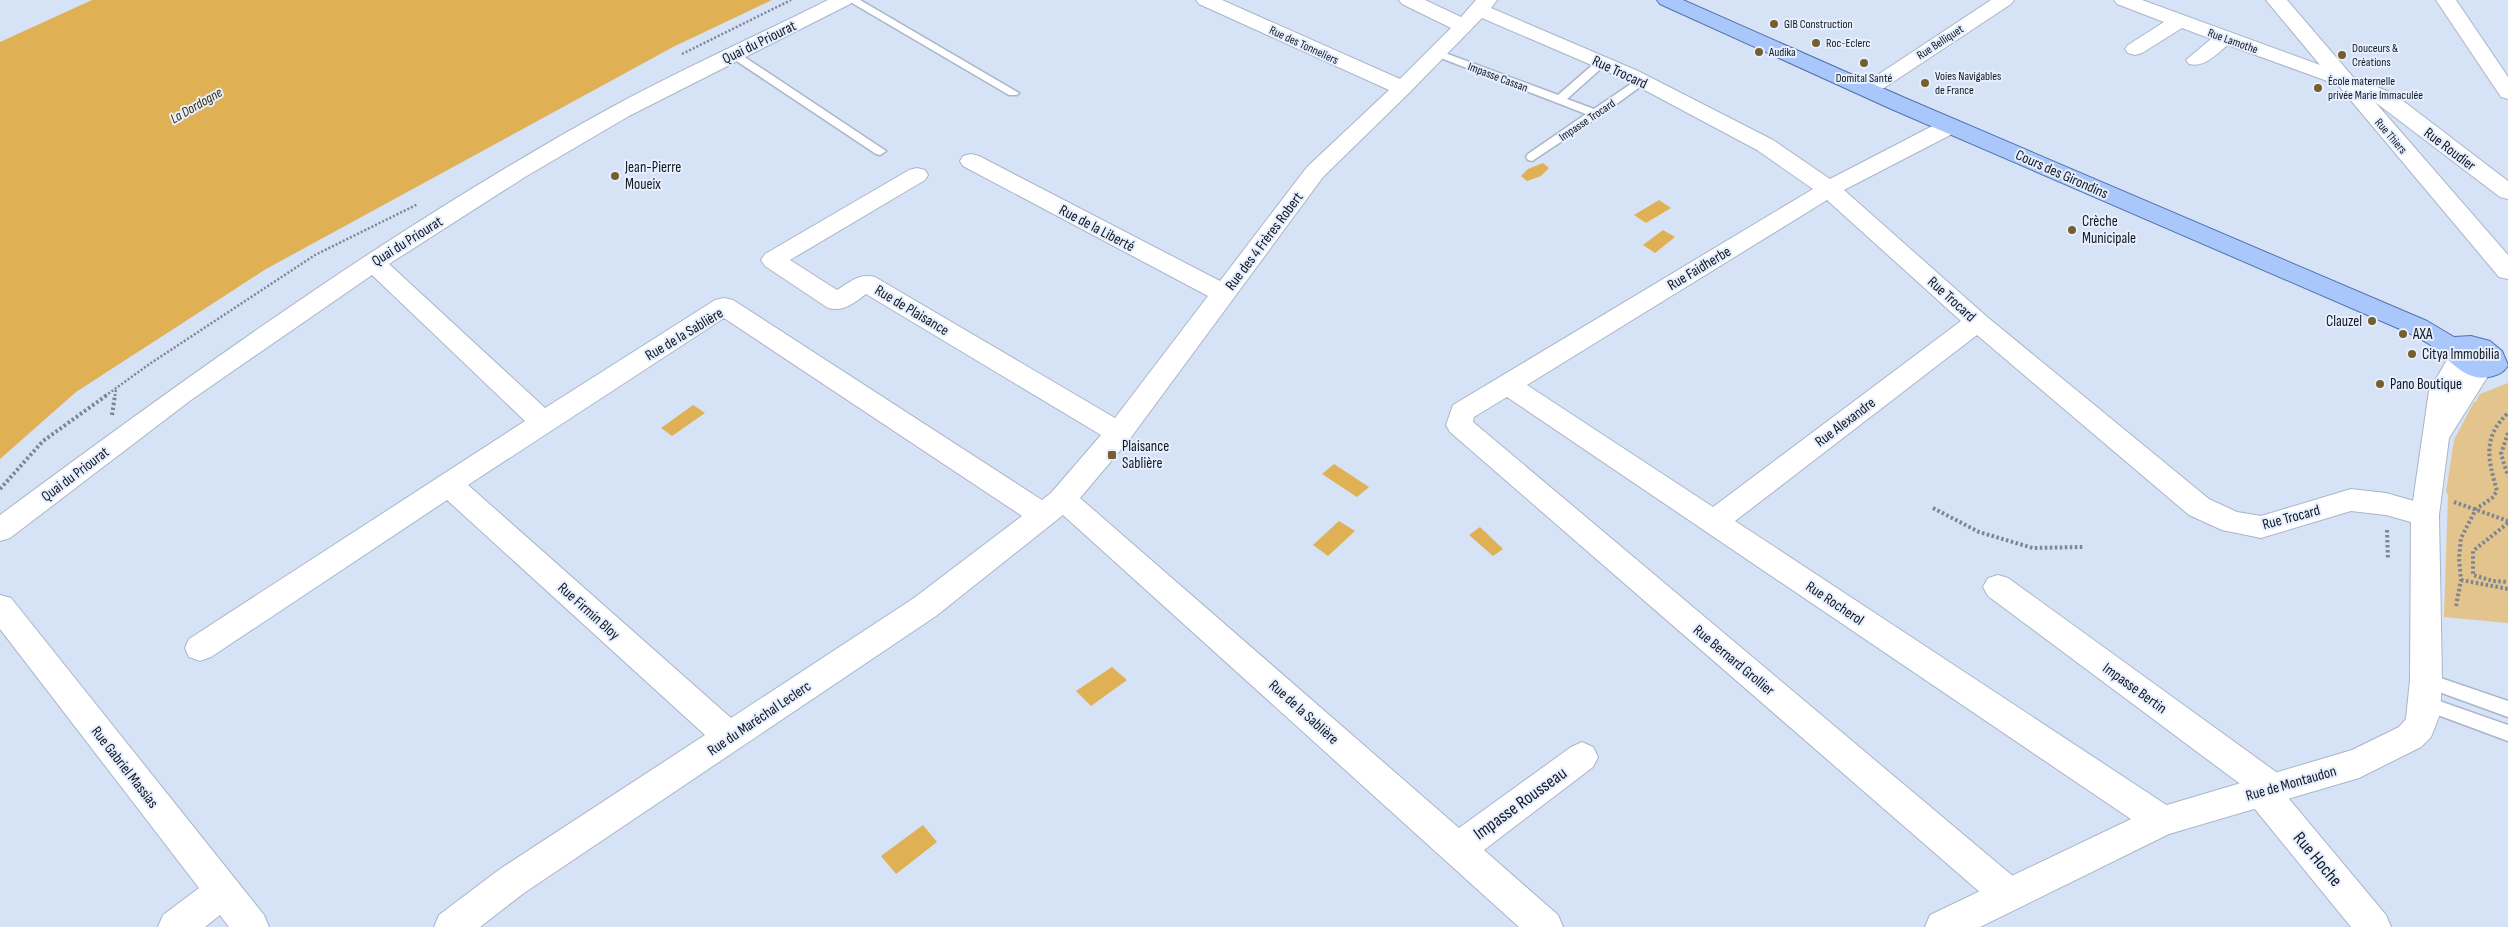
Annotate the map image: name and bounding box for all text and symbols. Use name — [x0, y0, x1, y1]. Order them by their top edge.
street label: Quai du Priourat — [719, 16, 800, 68]
place label: GIB Construction — [1784, 17, 1853, 32]
marker: GIB Construction — [1768, 18, 1780, 30]
street label: Rue Belliquet — [1914, 22, 1967, 63]
street label: Rue des Tonneliers — [1267, 23, 1341, 68]
street label: Rue Lamothe — [2206, 25, 2260, 58]
place label: Roc-Eclerc — [1826, 36, 1871, 51]
marker: Roc-Eclerc — [1810, 37, 1822, 49]
place label: Douceurs & Créations — [2352, 41, 2398, 70]
place label: Audika — [1768, 45, 1796, 60]
marker: Audika — [1753, 46, 1765, 58]
marker: Douceurs & Créations — [2336, 49, 2348, 61]
street label: Rue Trocard — [1589, 51, 1650, 93]
marker: Domital Santé — [1858, 57, 1870, 69]
street label: Impasse Cassan — [1466, 59, 1530, 96]
place label: Voies Navigables de France — [1935, 69, 2001, 98]
place label: Domital Santé — [1836, 71, 1892, 86]
place label: École maternelle privée Marie Immaculée — [2328, 74, 2423, 103]
marker: Voies Navigables de France — [1919, 77, 1931, 89]
marker: École maternelle privée Marie Immaculée — [2312, 82, 2324, 94]
water label: La Dordogne — [167, 83, 226, 127]
street label: Impasse Trocard — [1556, 96, 1618, 145]
street label: Rue Thiers — [2371, 116, 2410, 157]
street label: Rue Roudier — [2420, 124, 2480, 176]
street label: Cours des Girondins — [2013, 146, 2111, 203]
place label: Jean-Pierre Moueix — [624, 158, 681, 194]
marker: Jean-Pierre Moueix — [609, 170, 621, 182]
street label: Rue des 4 Frères Robert — [1221, 188, 1308, 294]
street label: Rue de la Liberté — [1056, 201, 1138, 256]
street label: Quai du Priourat — [368, 212, 447, 271]
place label: Crèche Municipale — [2082, 212, 2136, 248]
marker: Crèche Municipale — [2066, 224, 2078, 236]
street label: Rue Faidherbe — [1664, 242, 1735, 295]
street label: Rue Trocard — [1923, 273, 1980, 326]
street label: Rue de Plaisance — [871, 281, 952, 340]
street label: Rue de la Sablière — [642, 304, 727, 365]
place label: Clauzel — [2326, 312, 2362, 331]
marker: Clauzel — [2366, 315, 2378, 327]
place label: AXA — [2412, 325, 2433, 344]
marker: AXA — [2397, 328, 2409, 340]
place label: Citya Immobilia — [2422, 345, 2500, 364]
marker: Citya Immobilia — [2406, 348, 2418, 360]
place label: Pano Boutique — [2390, 375, 2462, 394]
marker: Pano Boutique — [2374, 378, 2386, 390]
street label: Rue Alexandre — [1811, 393, 1879, 451]
place label: Plaisance Sablière — [1122, 437, 1169, 473]
street label: Quai du Priourat — [38, 443, 113, 506]
marker: Plaisance Sablière — [1106, 449, 1118, 461]
street label: Rue Trocard — [2260, 501, 2322, 534]
street label: Rue Rocherol — [1802, 577, 1867, 630]
street label: Rue Firmin Bloy — [554, 578, 624, 644]
street label: Rue Bernard Grollier — [1689, 621, 1779, 700]
street label: Impasse Bertin — [2099, 659, 2170, 718]
street label: Rue de la Sablière — [1265, 676, 1343, 749]
street label: Rue du Maréchal Leclerc — [704, 677, 815, 760]
street label: Rue Gabriel Massias — [87, 723, 162, 812]
street label: Rue de Montaudon — [2244, 761, 2339, 805]
street label: Impasse Rousseau — [1470, 763, 1571, 844]
street label: Rue Hoche — [2289, 828, 2346, 891]

